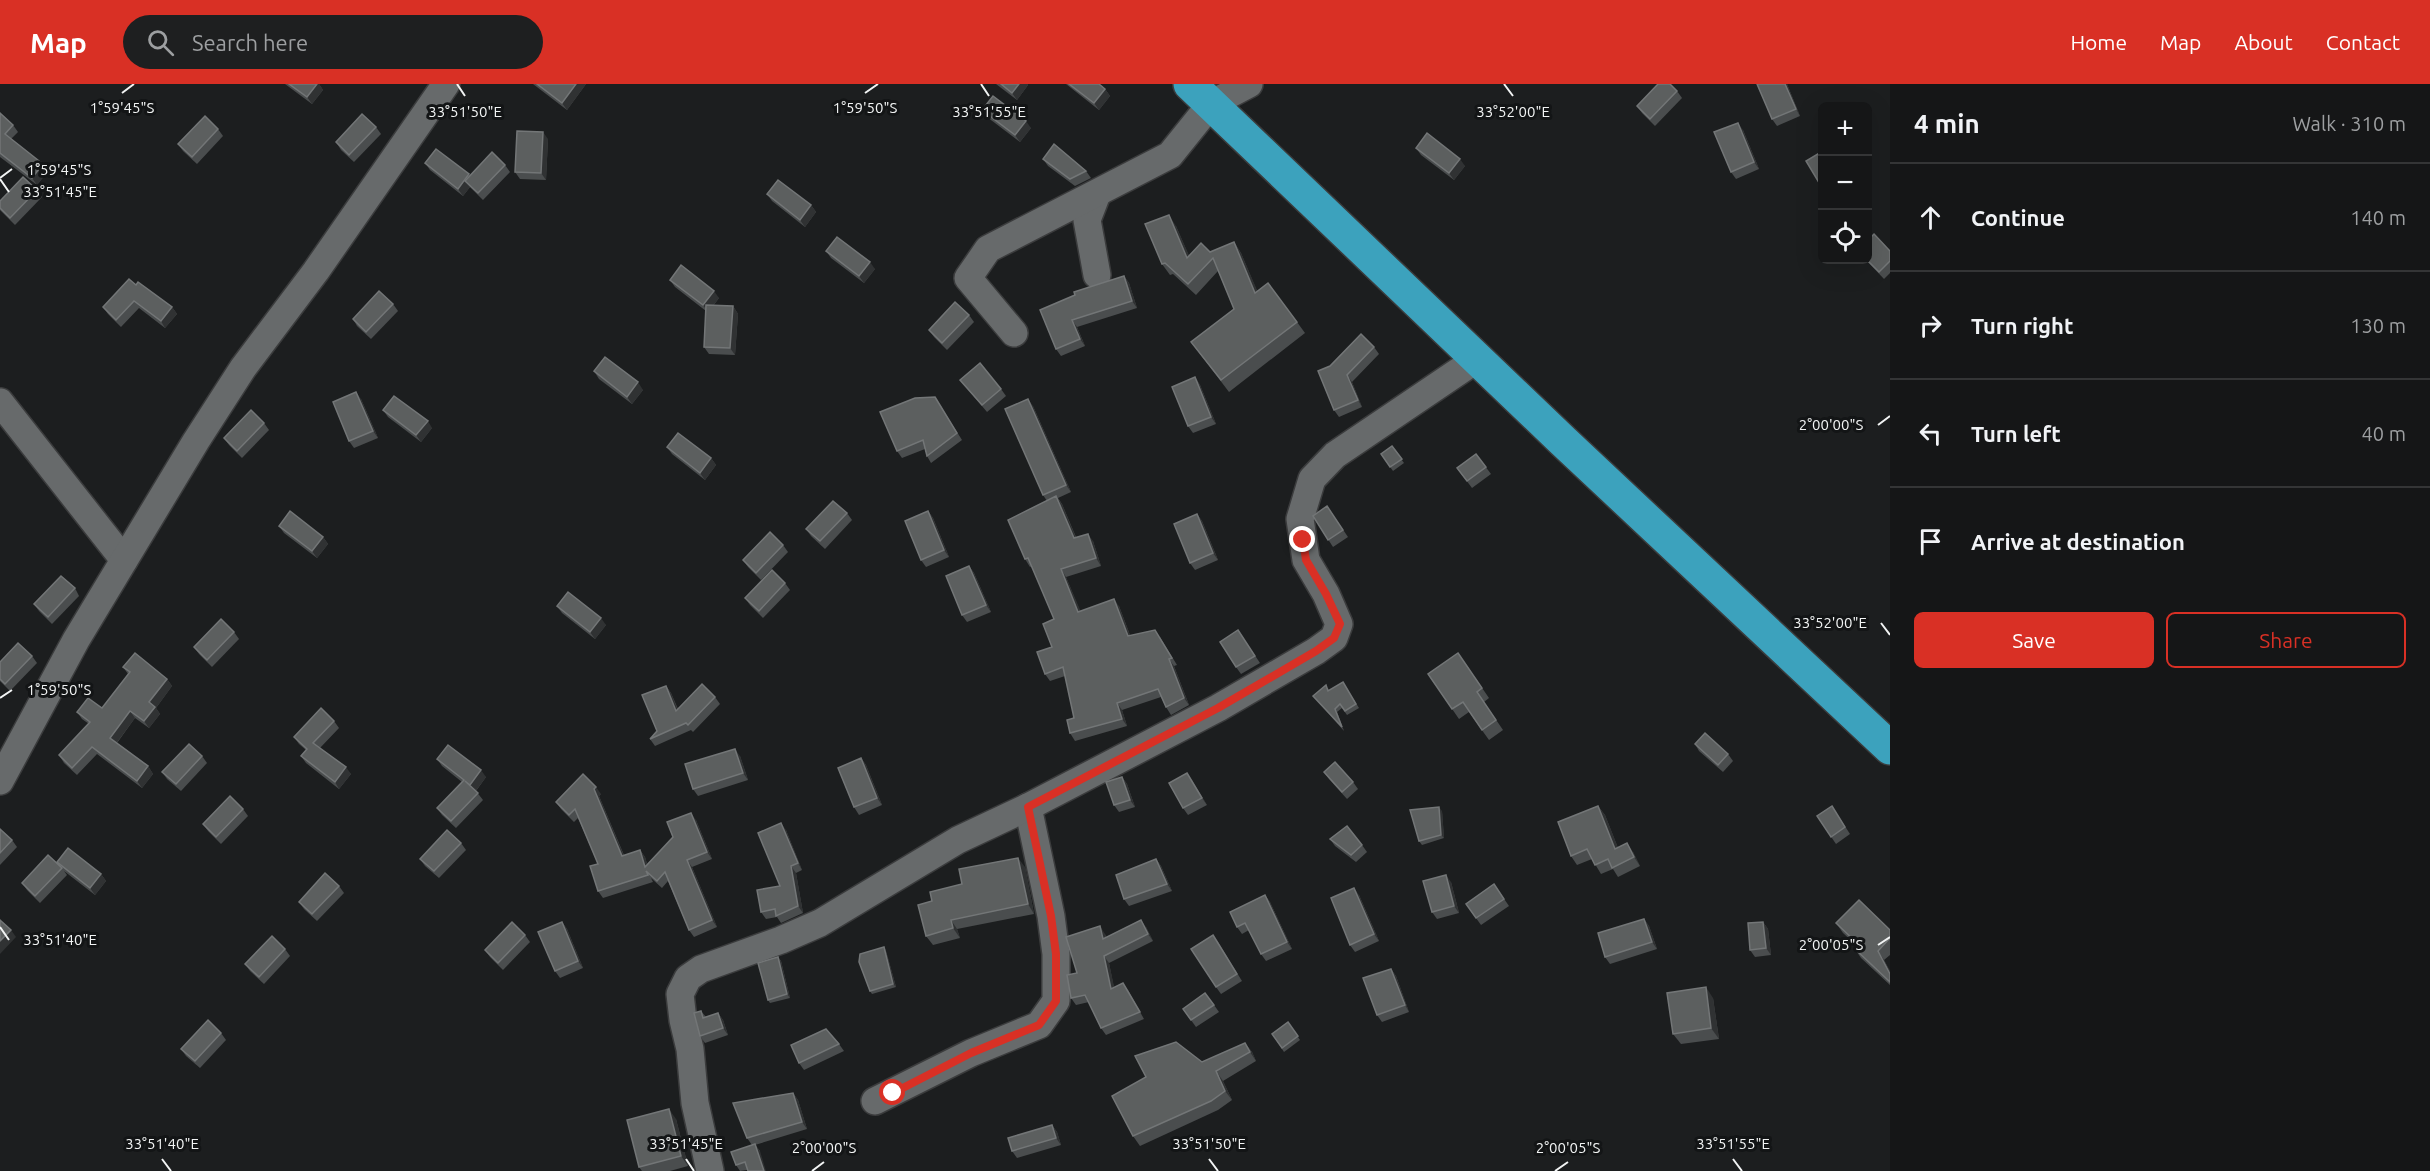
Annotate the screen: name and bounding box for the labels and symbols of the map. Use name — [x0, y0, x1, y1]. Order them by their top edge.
text: 1°59'45"S — [90, 99, 154, 116]
text: 1°59'50"S — [833, 99, 897, 116]
text: 33°51'50"E — [428, 103, 502, 120]
text: 33°51'55"E — [952, 103, 1026, 120]
text: 33°52'00"E — [1476, 103, 1550, 120]
text: 1°59'45"S — [27, 161, 91, 178]
text: 33°51'45"E — [23, 183, 97, 200]
text: 2°00'00"S — [1799, 416, 1863, 433]
route end — [1289, 526, 1315, 552]
text: 33°52'00"E — [1793, 614, 1867, 631]
text: 1°59'50"S — [27, 681, 91, 698]
text: 33°51'40"E — [23, 931, 97, 948]
text: 2°00'05"S — [1799, 936, 1863, 953]
route start — [879, 1079, 905, 1105]
text: 33°51'40"E — [125, 1135, 199, 1152]
text: 33°51'45"E — [649, 1135, 723, 1152]
text: 33°51'50"E — [1172, 1135, 1246, 1152]
text: 33°51'55"E — [1696, 1135, 1770, 1152]
text: 2°00'00"S — [792, 1139, 856, 1156]
text: 2°00'05"S — [1536, 1139, 1600, 1156]

